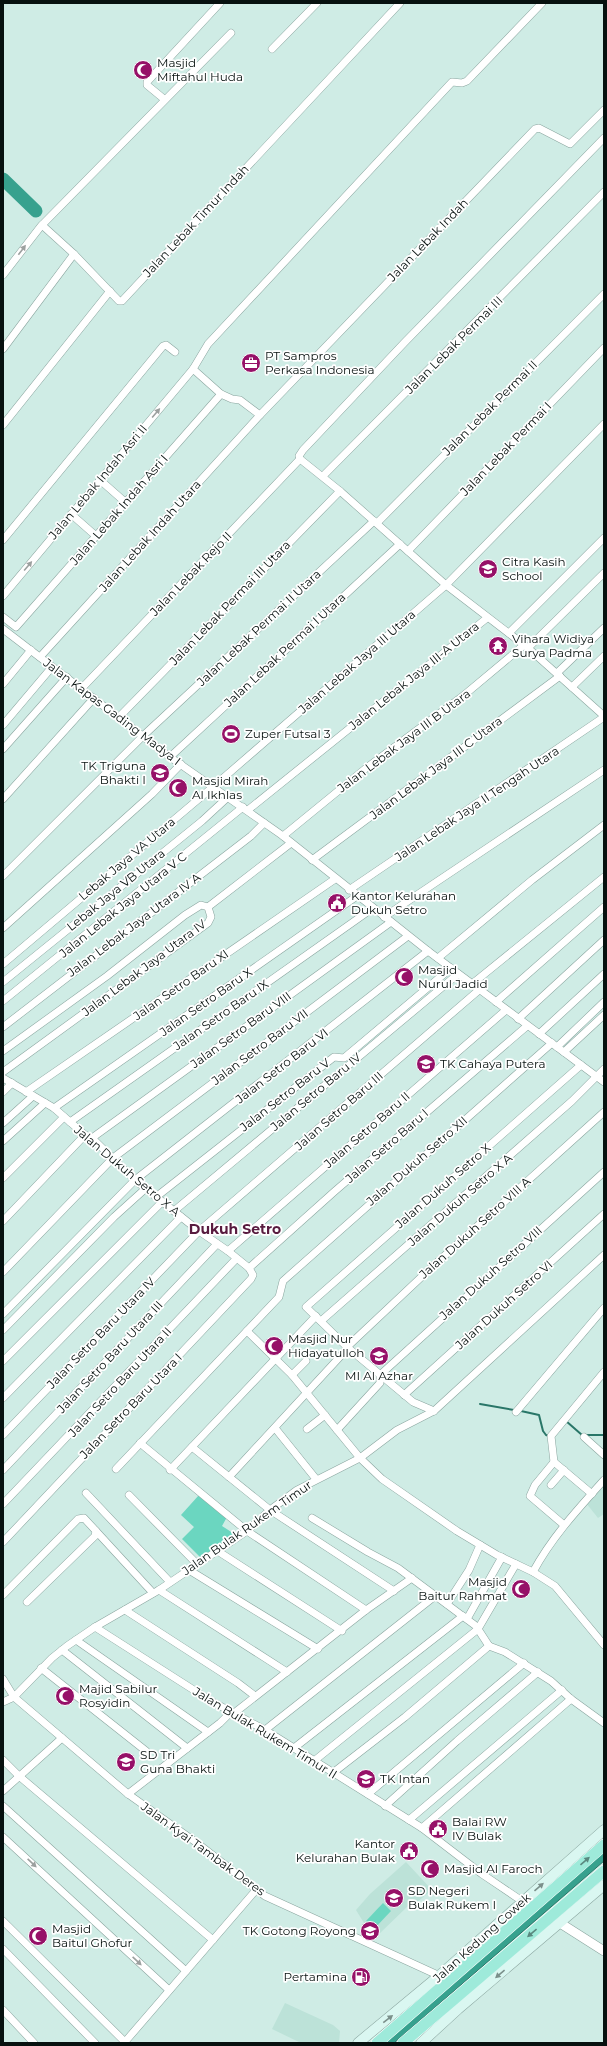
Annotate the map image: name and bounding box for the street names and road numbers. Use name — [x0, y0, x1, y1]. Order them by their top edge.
street label: Jalan Lebak Timur Indah — [139, 161, 252, 281]
street label: Jalan Lebak Indah — [384, 195, 471, 285]
street label: Jalan Lebak Permai III — [401, 293, 506, 397]
street label: Jalan Lebak Permai II — [440, 358, 540, 458]
street label: Jalan Lebak Permai I — [458, 399, 554, 499]
street label: Jalan Lebak Indah Asri II — [46, 422, 150, 542]
street label: Jalan Lebak Indah Asri I — [67, 452, 171, 568]
street label: Jalan Lebak Indah Utara — [95, 477, 204, 595]
street label: Jalan Lebak Rejo II — [146, 528, 235, 620]
street label: Jalan Lebak Permai III Utara — [165, 537, 293, 669]
street label: Jalan Lebak Permai II Utara — [193, 566, 324, 690]
street label: Jalan Lebak Permai I Utara — [220, 589, 348, 710]
street label: Jalan Lebak Jaya III Utara — [294, 607, 418, 717]
street label: Jalan Lebak Jaya III-A Utara — [345, 618, 482, 733]
street label: Jalan Kapas Gading Madya I — [40, 654, 184, 768]
street label: Jalan Lebak Jaya III B Utara — [333, 686, 473, 796]
street label: Jalan Lebak Jaya III C Utara — [366, 713, 505, 823]
street label: Jalan Lebak Jaya II Tengah Utara — [391, 743, 562, 865]
street label: Lebak Jaya VA Utara — [75, 814, 178, 903]
street label: Lebak Jaya VB Utara — [64, 845, 168, 934]
street label: Jalan Lebak Jaya Utara V C — [55, 848, 190, 961]
street label: Jalan Lebak Jaya Utara IV A — [65, 870, 203, 980]
street label: Jalan Lebak Jaya Utara IV — [79, 917, 209, 1019]
street label: Jalan Setro Baru XI — [131, 947, 231, 1023]
street label: Jalan Setro Baru X — [157, 965, 255, 1039]
street label: Jalan Setro Baru IX — [169, 976, 271, 1054]
street label: Jalan Setro Baru VIII — [188, 989, 294, 1071]
street label: Jalan Setro Baru VII — [209, 1006, 311, 1088]
street label: Jalan Setro Baru IV — [267, 1049, 364, 1134]
street label: Jalan Setro Baru VI — [236, 1054, 333, 1135]
street label: Jalan Setro Baru V — [237, 1055, 333, 1135]
street label: Jalan Setro Baru III — [292, 1069, 386, 1153]
street label: Jalan Setro Baru II — [321, 1089, 413, 1171]
street label: Jalan Setro Baru I — [343, 1106, 431, 1186]
street label: Jalan Dukuh Setro XII — [364, 1113, 470, 1209]
street label: Jalan Dukuh Setro X A — [71, 1121, 184, 1220]
street label: Jalan Dukuh Setro X — [392, 1141, 494, 1231]
street label: Jalan Dukuh Setro X A — [404, 1150, 515, 1250]
street label: Jalan Dukuh Setro VIII A — [416, 1174, 534, 1282]
street label: Jalan Dukuh Setro VIII — [451, 1257, 555, 1353]
street label: Jalan Dukuh Setro VI — [452, 1258, 556, 1352]
street label: Jalan Setro Baru Utara IV — [43, 1273, 158, 1392]
street label: Jalan Setro Baru Utara III — [54, 1298, 166, 1416]
street label: Jalan Setro Baru Utara II — [65, 1324, 175, 1440]
street label: Jalan Setro Baru Utara I — [77, 1350, 185, 1462]
street label: Jalan Bulak Rukem Timur — [178, 1477, 315, 1579]
street label: Jalan Bulak Rukem Timur II — [190, 1683, 340, 1782]
street label: Jalan Kyai Tambak Deres — [138, 1798, 268, 1899]
street label: Jalan Kedung Cowek — [429, 1889, 534, 1986]

